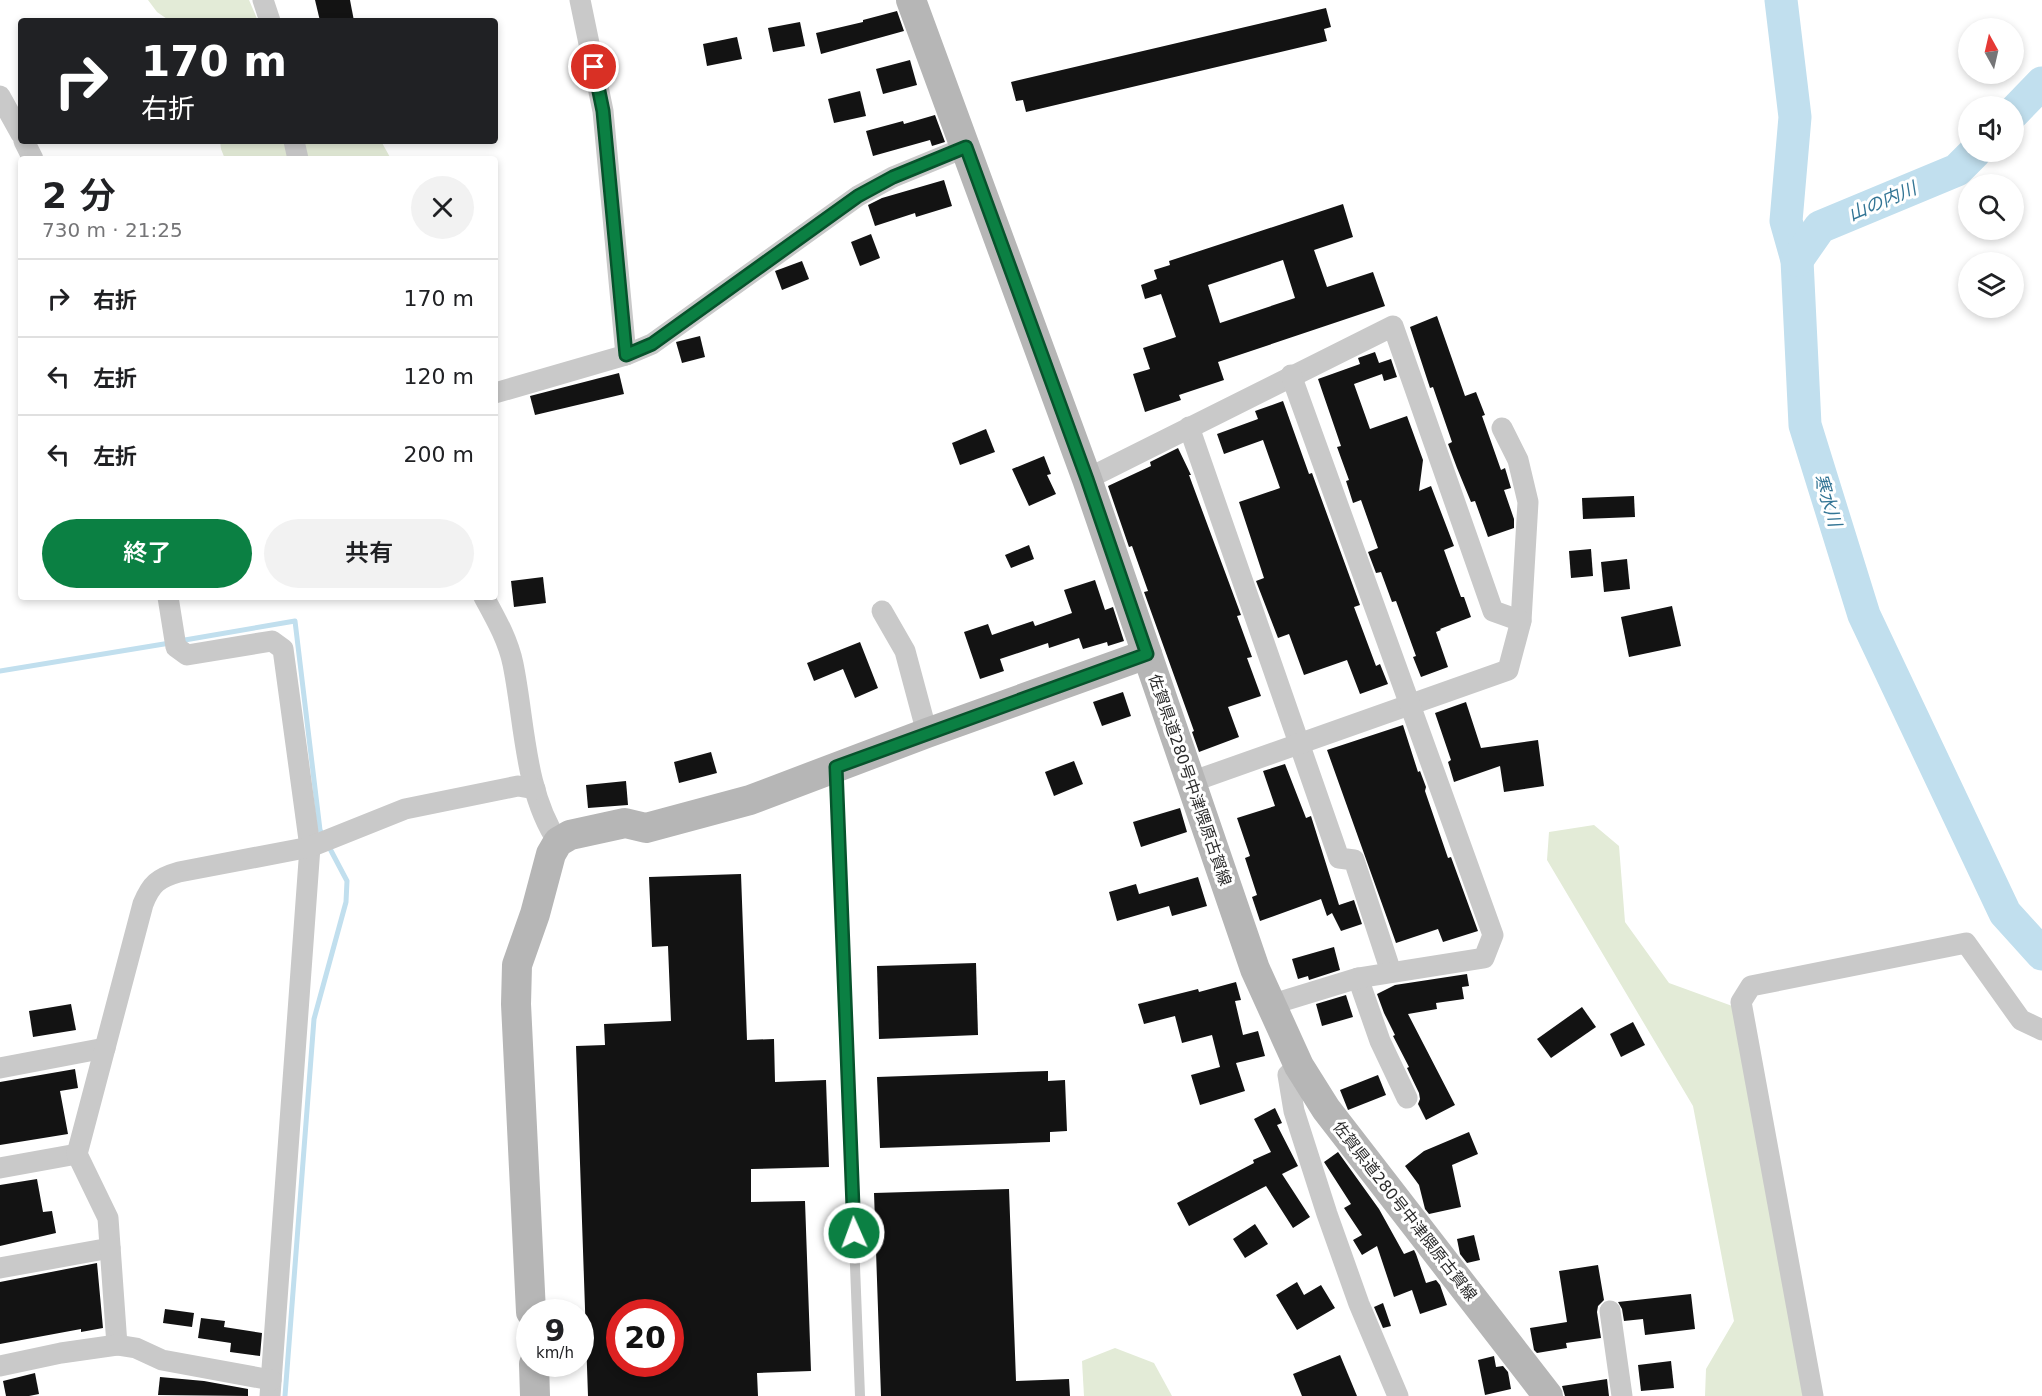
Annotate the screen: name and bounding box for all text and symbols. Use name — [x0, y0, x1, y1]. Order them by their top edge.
north arrow — [1958, 18, 2024, 84]
map controls — [1958, 18, 2024, 318]
text: 170 m — [141, 37, 287, 86]
pin — [568, 41, 619, 92]
icon: right — [42, 42, 120, 120]
icon: arrive — [577, 50, 610, 83]
text: 右折 — [141, 93, 195, 124]
button: sound — [1958, 96, 2024, 162]
button: search — [1958, 174, 2024, 240]
text: 2 分 — [42, 175, 116, 216]
button: close — [411, 176, 474, 239]
water label: 山の内川 — [1845, 176, 1921, 225]
text: 730 m · 21:25 — [42, 218, 183, 242]
button: layers — [1958, 252, 2024, 318]
icon: right — [42, 282, 75, 315]
text: 170 m — [404, 286, 474, 311]
text: 右折 — [93, 288, 137, 313]
icon: left — [42, 360, 75, 393]
text: 120 m — [404, 364, 474, 389]
text: 左折 — [93, 366, 137, 391]
icon: left — [42, 438, 75, 471]
text: 200 m — [404, 442, 474, 467]
text: 左折 — [93, 444, 137, 469]
water label: 寒水川 — [1810, 471, 1847, 531]
button: 終了 — [42, 519, 252, 588]
button: 共有 — [264, 519, 474, 588]
street label: 佐賀県道280号中津隈原古賀線 — [1145, 672, 1235, 888]
street label: 佐賀県道280号中津隈原古賀線 — [1329, 1117, 1481, 1305]
position arrow — [822, 1201, 886, 1265]
speed limit sign: 20 — [606, 1299, 684, 1377]
text: 9 — [545, 1313, 565, 1348]
text: km/h — [536, 1344, 574, 1362]

